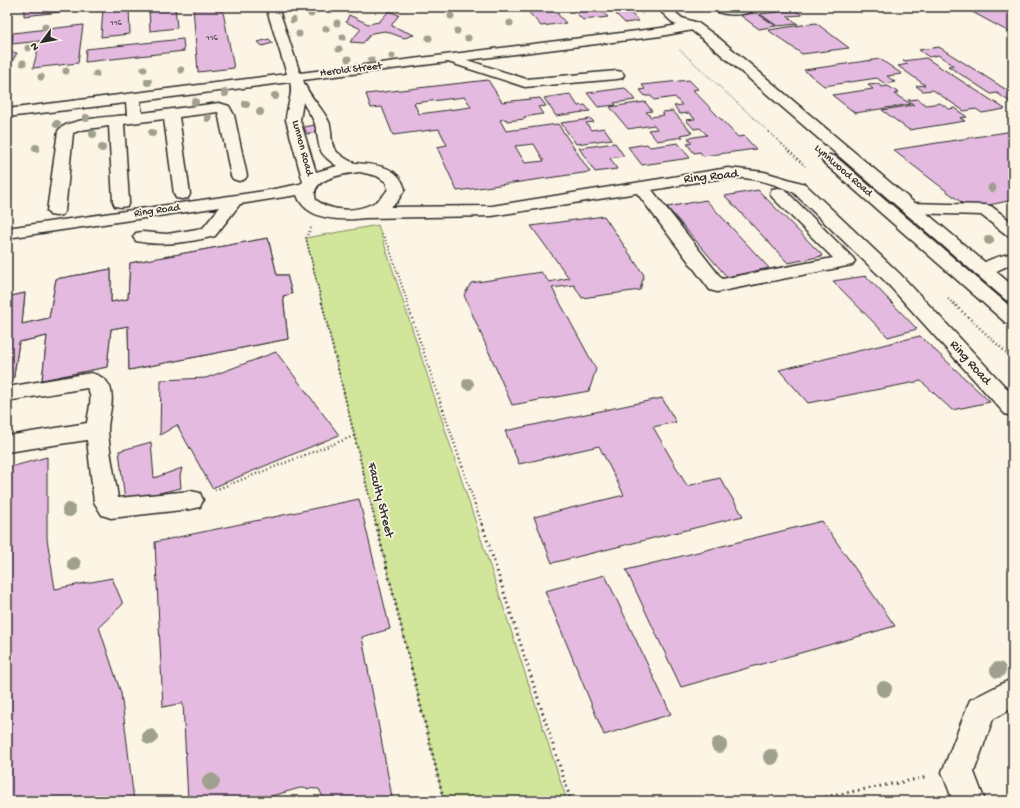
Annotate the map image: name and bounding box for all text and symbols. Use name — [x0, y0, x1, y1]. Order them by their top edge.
house number: 116 — [109, 18, 122, 29]
north arrow — [22, 22, 62, 62]
house number: 116 — [205, 33, 218, 44]
text: N — [28, 40, 42, 52]
street label: Herold Street — [319, 60, 384, 80]
street label: Lunnon Road — [289, 119, 316, 179]
street label: Lynnwood Road — [812, 143, 876, 200]
street label: Ring Road — [683, 167, 740, 187]
street label: Ring Road — [133, 202, 182, 220]
street label: Ring Road — [946, 338, 995, 389]
street label: Faculty Street — [363, 460, 397, 541]

